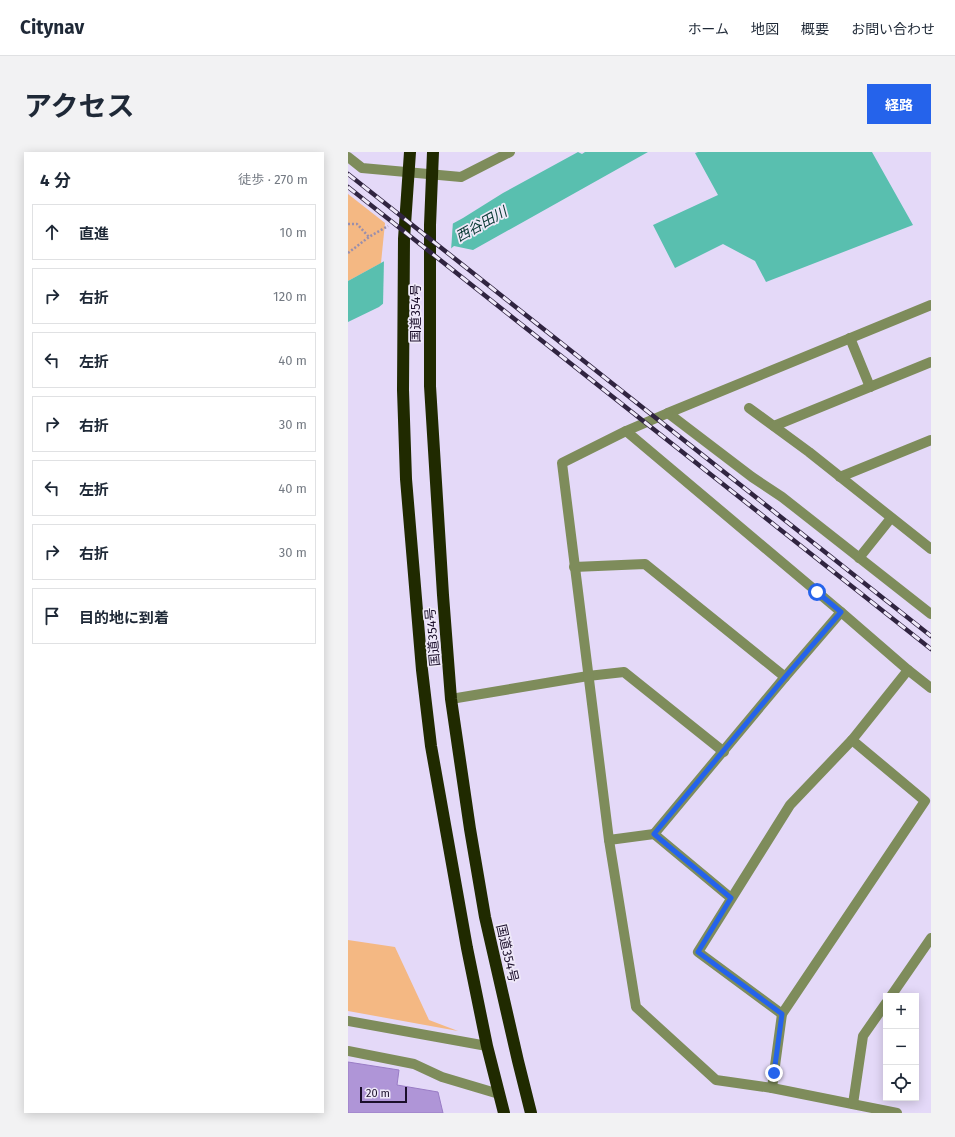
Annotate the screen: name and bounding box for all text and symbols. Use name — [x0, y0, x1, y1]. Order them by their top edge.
text: Citynav — [20, 16, 84, 39]
text: ホーム — [687, 21, 729, 38]
text: 地図 — [751, 21, 779, 38]
text: 概要 — [801, 21, 829, 38]
text: お問い合わせ — [851, 21, 935, 38]
button: 経路 — [867, 84, 931, 124]
text: アクセス — [24, 90, 135, 123]
text: 4 分 — [40, 170, 71, 191]
text: 徒歩 · 270 m — [238, 172, 308, 187]
water label: 西谷田川 — [453, 202, 512, 245]
icon: ahead — [41, 221, 63, 243]
text: 直進 — [79, 225, 109, 243]
text: 10 m — [280, 225, 307, 240]
street label: 国道354号 — [408, 284, 423, 342]
icon: right — [41, 285, 63, 307]
text: 右折 — [79, 289, 109, 307]
text: 120 m — [273, 289, 307, 304]
icon: left — [41, 349, 63, 371]
text: 左折 — [79, 353, 109, 371]
text: 40 m — [278, 353, 307, 368]
icon: right — [41, 413, 63, 435]
text: 右折 — [79, 417, 109, 435]
text: 30 m — [279, 417, 307, 432]
icon: left — [41, 477, 63, 499]
text: 左折 — [79, 481, 109, 499]
text: 40 m — [278, 481, 307, 496]
icon: right — [41, 541, 63, 563]
text: 右折 — [79, 545, 109, 563]
text: 30 m — [279, 545, 307, 560]
route start — [808, 583, 826, 601]
icon: arrive — [41, 605, 63, 627]
street label: 国道354号 — [422, 607, 443, 667]
text: 目的地に到着 — [79, 609, 169, 627]
street label: 国道354号 — [494, 923, 521, 984]
map controls — [883, 993, 919, 1101]
button: + — [883, 993, 919, 1029]
button: − — [883, 1029, 919, 1065]
route end — [765, 1064, 783, 1082]
button: locate — [883, 1065, 919, 1101]
scale bar — [360, 1085, 407, 1104]
text: 20 m — [366, 1087, 390, 1100]

